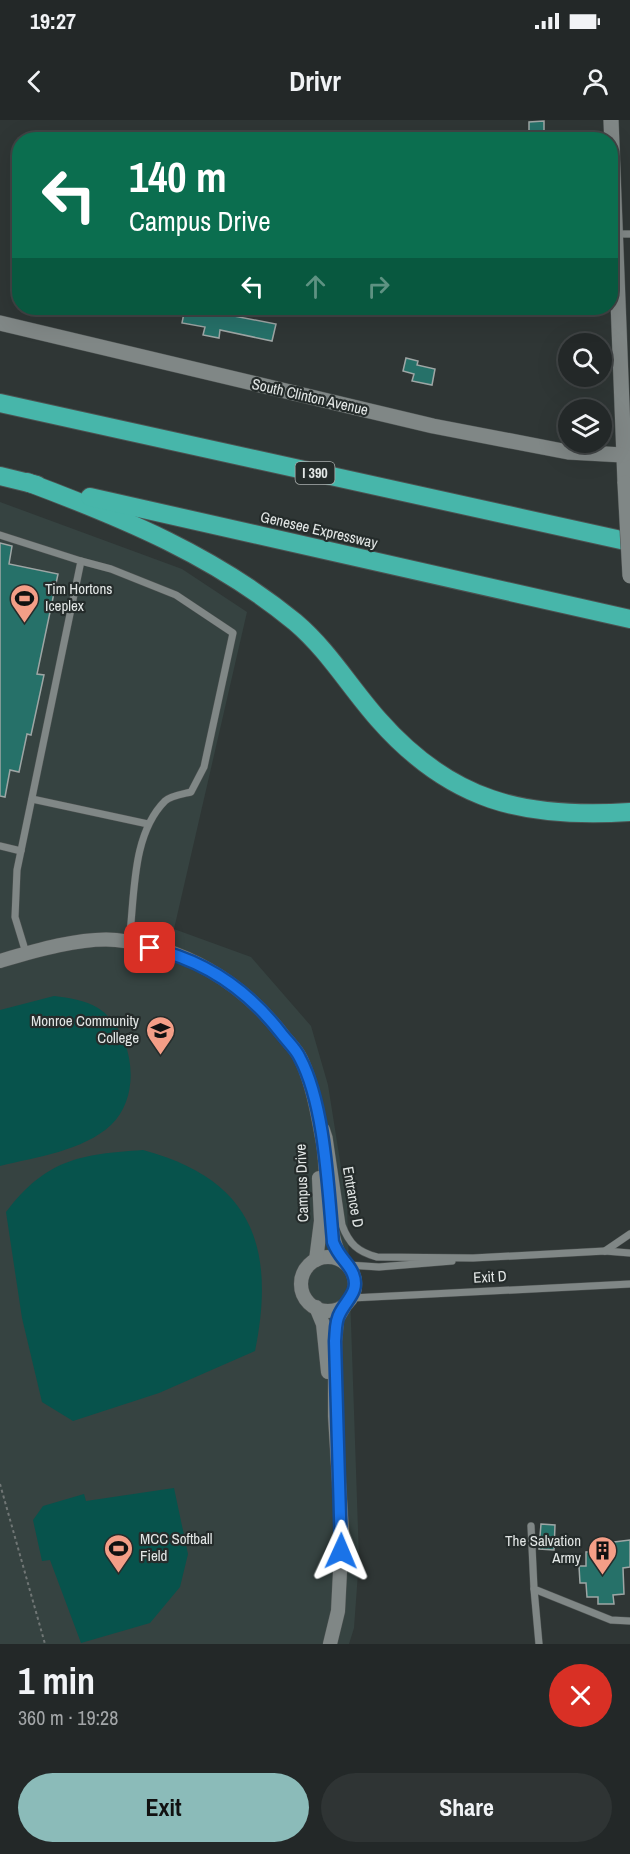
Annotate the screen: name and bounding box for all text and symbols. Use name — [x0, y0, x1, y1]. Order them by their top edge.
text: 19:27 — [30, 6, 76, 36]
text: Drivr — [289, 63, 341, 99]
icon: back — [18, 65, 51, 98]
icon: person — [579, 65, 612, 98]
text: 140 m — [129, 149, 227, 205]
icon: left — [30, 156, 108, 234]
text: Campus Drive — [129, 203, 270, 239]
icon: left — [236, 270, 269, 303]
icon: ahead — [299, 270, 332, 303]
icon: right — [362, 270, 395, 303]
map controls — [558, 333, 612, 453]
button: search — [558, 333, 612, 387]
street label: South Clinton Avenue — [250, 373, 370, 420]
button: layers — [558, 399, 612, 453]
road number: I 390 — [296, 462, 334, 484]
street label: Genesee Expressway — [258, 506, 381, 553]
place label: Tim Hortons Iceplex — [45, 578, 112, 616]
sports icon: Tim Hortons Iceplex — [8, 582, 40, 624]
pin — [124, 922, 175, 973]
icon: arrive — [133, 931, 166, 964]
place label: Monroe Community College — [31, 1010, 140, 1048]
school or university icon: Monroe Community College — [144, 1014, 176, 1056]
street label: Campus Drive — [290, 1143, 313, 1223]
street label: Entrance D — [338, 1165, 369, 1229]
street label: Exit D — [473, 1265, 507, 1288]
position arrow — [309, 1519, 373, 1583]
place label: MCC Softball Field — [140, 1528, 212, 1566]
place label: The Salvation Army — [505, 1530, 582, 1568]
sports icon: MCC Softball Field — [103, 1532, 135, 1574]
building icon: The Salvation Army — [586, 1534, 618, 1576]
text: 1 min — [18, 1657, 95, 1705]
button: close — [549, 1664, 612, 1727]
text: 360 m · 19:28 — [18, 1704, 118, 1731]
button: Exit — [18, 1773, 309, 1842]
button: Share — [321, 1773, 612, 1842]

